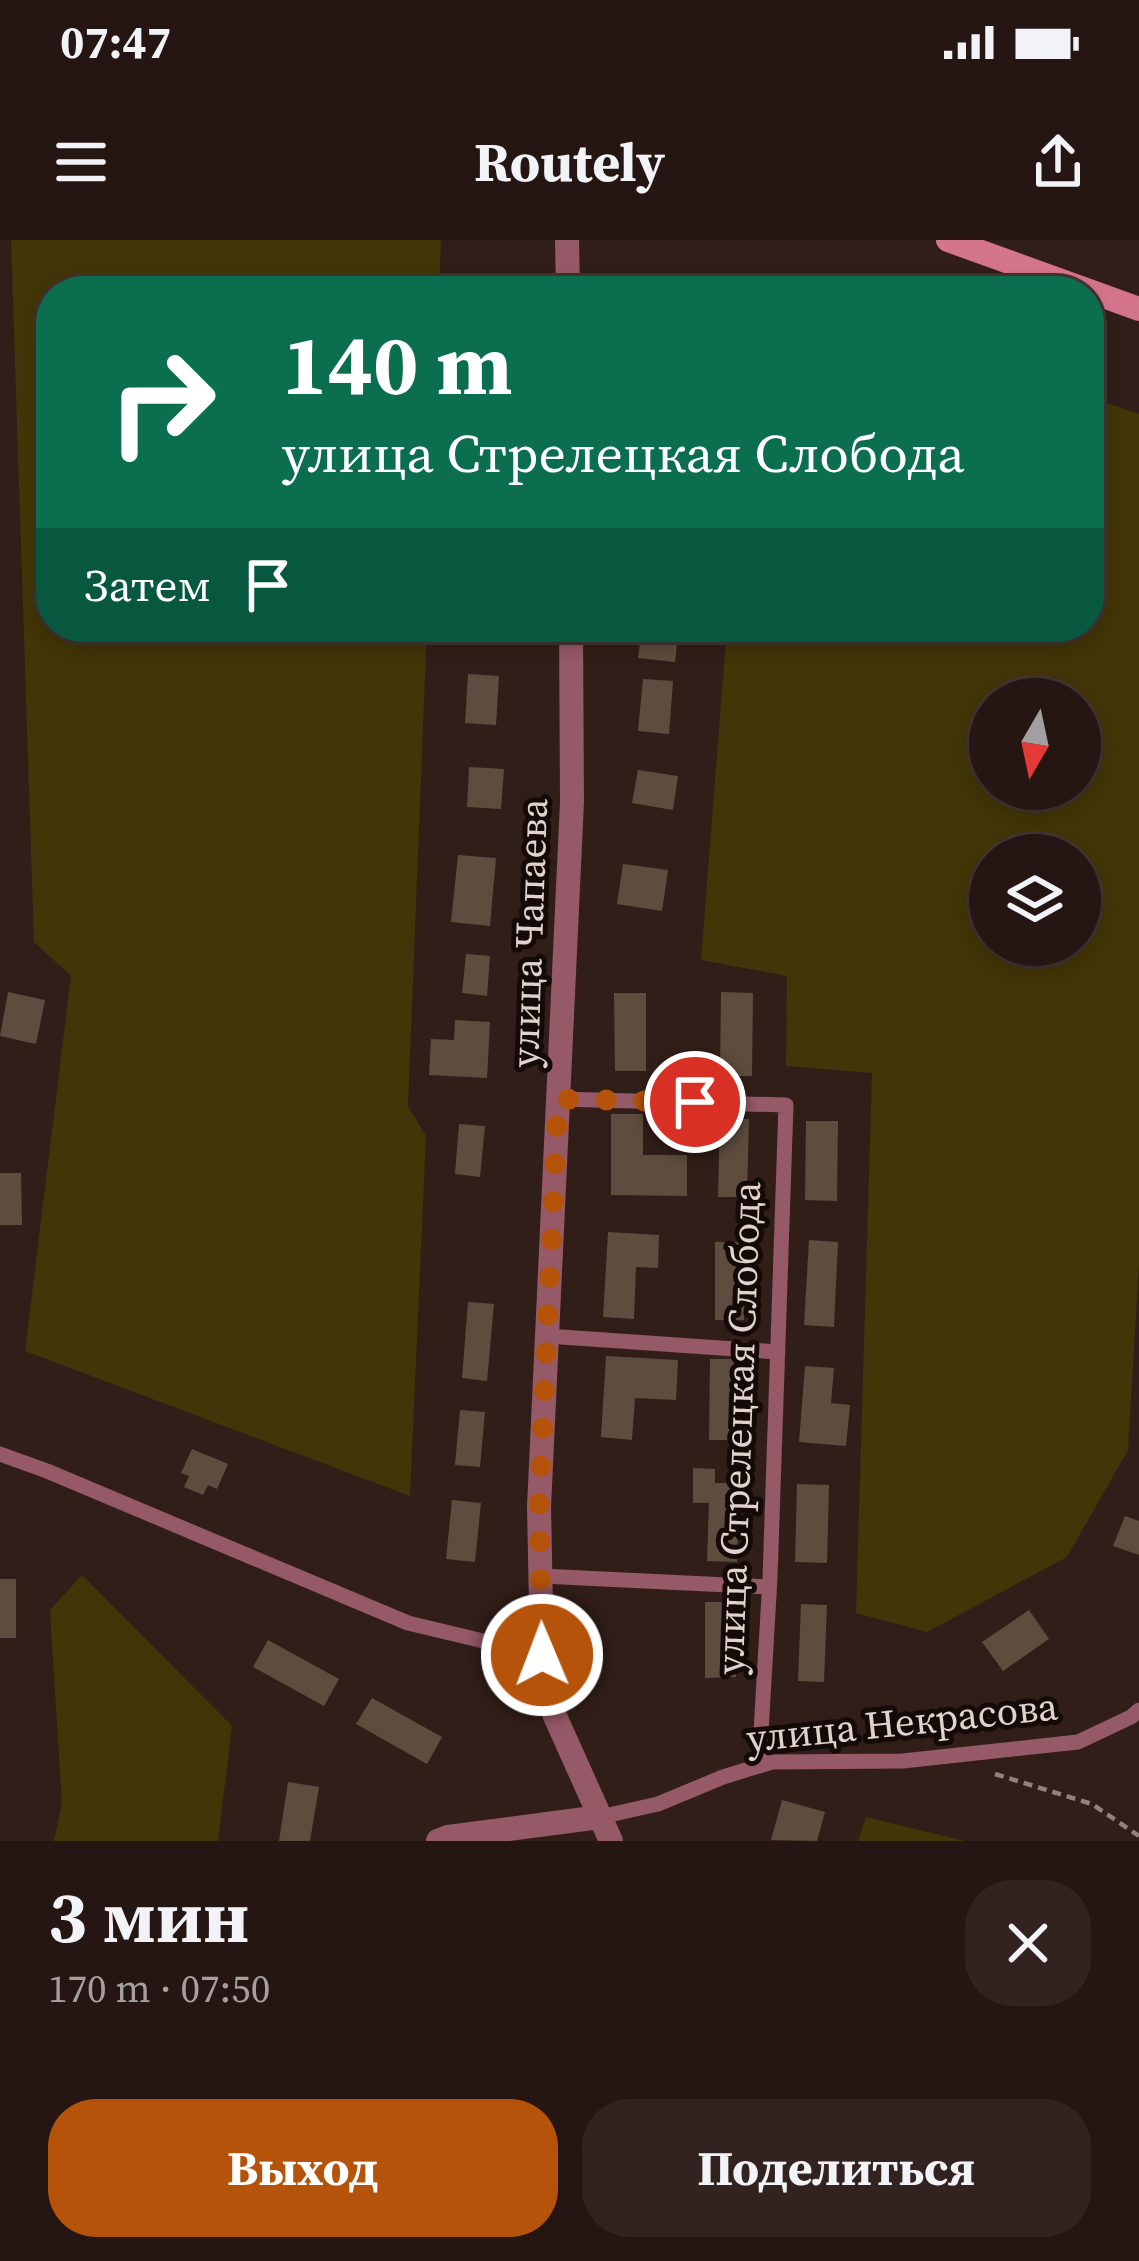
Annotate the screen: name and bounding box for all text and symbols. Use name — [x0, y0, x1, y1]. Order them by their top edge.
text: 07:47 — [60, 11, 171, 73]
text: Routely — [474, 125, 665, 199]
icon: menu — [48, 129, 114, 195]
icon: share — [1025, 129, 1091, 195]
text: 140 m — [282, 307, 513, 422]
icon: right — [84, 324, 240, 480]
text: улица Стрелецкая Слобода — [282, 416, 965, 490]
icon: arrive — [235, 552, 301, 618]
text: Затем — [84, 554, 211, 616]
north arrow — [969, 678, 1101, 810]
map controls — [969, 678, 1101, 966]
street label: улица Чапаева — [498, 797, 560, 1068]
button: layers — [969, 834, 1101, 966]
pin — [644, 1051, 746, 1153]
icon: arrive — [662, 1069, 728, 1135]
street label: улица Стрелецкая Слобода — [703, 1180, 773, 1675]
position arrow — [479, 1592, 605, 1718]
street label: улица Некрасова — [744, 1679, 1060, 1765]
text: 3 мин — [48, 1867, 249, 1966]
button: close — [965, 1880, 1091, 2006]
text: 170 m · 07:50 — [48, 1962, 270, 2015]
button: Выход — [48, 2099, 558, 2237]
button: Поделиться — [582, 2099, 1091, 2237]

